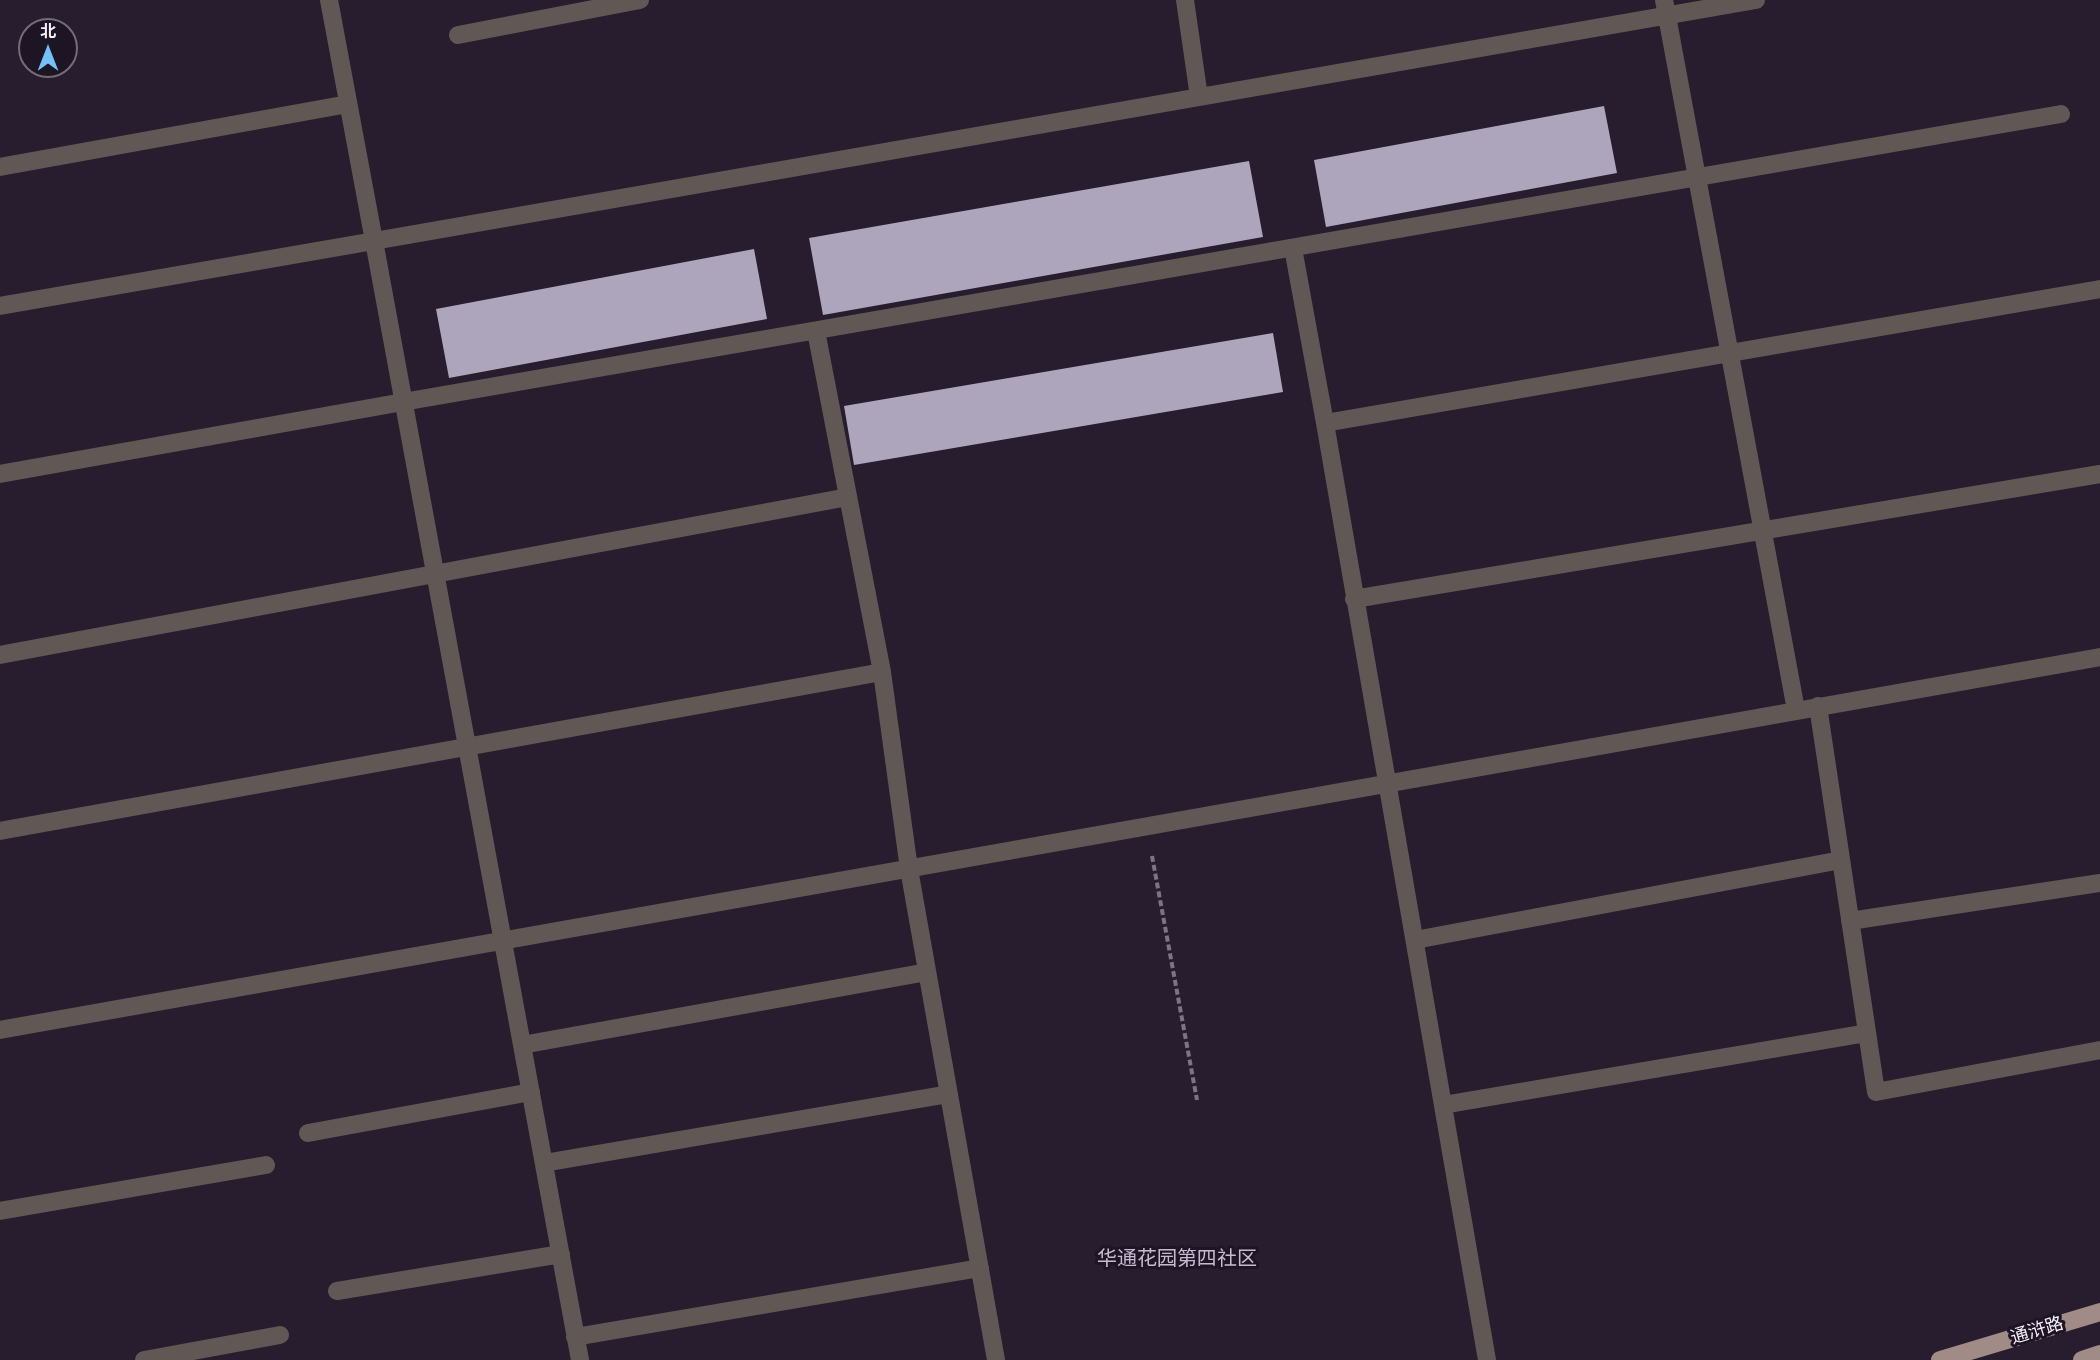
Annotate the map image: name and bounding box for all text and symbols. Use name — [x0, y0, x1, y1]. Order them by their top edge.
north arrow — [18, 18, 78, 78]
text: 北 — [40, 22, 56, 41]
district label: 华通花园第四社区 — [1097, 1247, 1257, 1271]
street label: 通浒路 — [2008, 1313, 2066, 1349]

